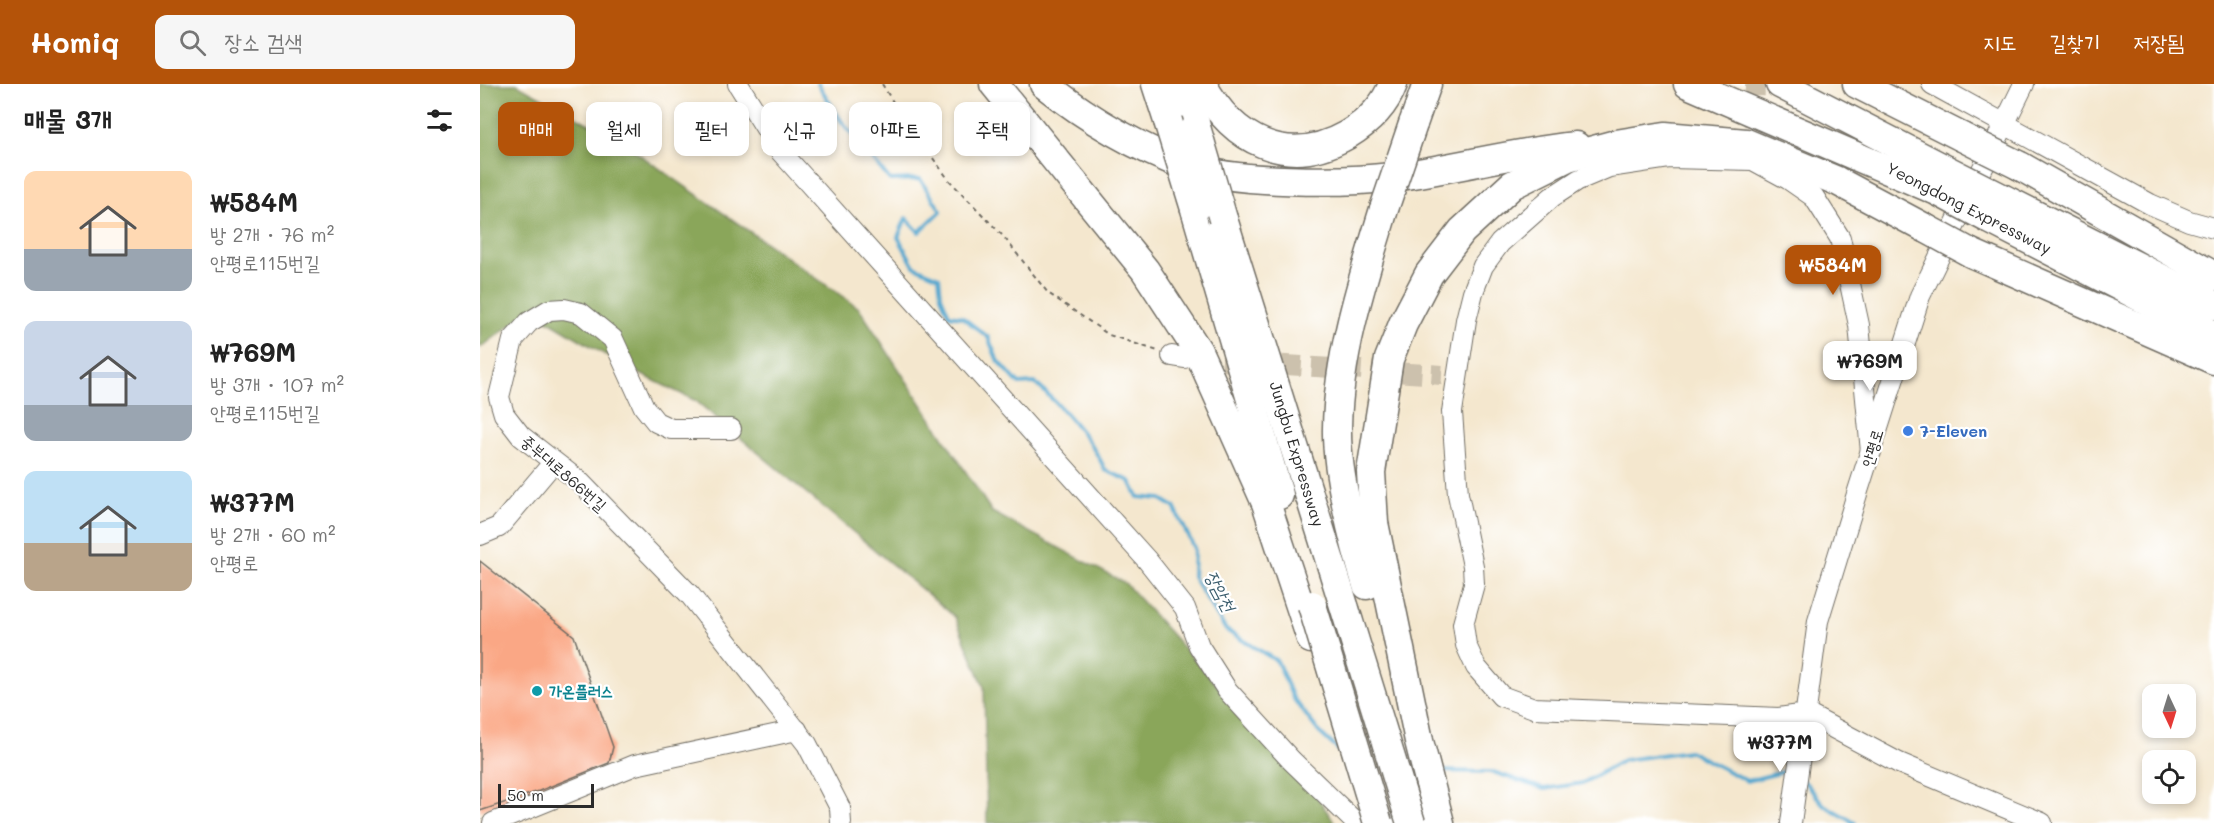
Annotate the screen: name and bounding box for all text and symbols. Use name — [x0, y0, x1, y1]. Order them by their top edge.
search box — [155, 15, 575, 69]
text: Homiq — [30, 24, 119, 60]
icon: search — [176, 26, 209, 59]
text: 장소 검색 — [224, 27, 302, 56]
text: 지도 — [1983, 28, 2017, 55]
text: 길찾기 — [2050, 28, 2100, 55]
text: 저장됨 — [2133, 28, 2184, 55]
text: 매물 3개 — [24, 102, 112, 136]
chip: 매매 — [498, 102, 574, 156]
chip: 월세 — [586, 102, 662, 156]
chip: 필터 — [674, 102, 749, 156]
chip: 신규 — [761, 102, 837, 156]
chip: 아파트 — [849, 102, 942, 156]
chip: 주택 — [954, 102, 1030, 156]
icon: filters — [423, 104, 456, 137]
street label: Yeongdong Expressway — [1883, 157, 2055, 258]
text: ₩584M — [210, 185, 298, 219]
icon: home — [72, 195, 144, 267]
text: 방 2개 · 76 m² — [210, 221, 334, 247]
pin: ₩584M — [1791, 245, 1875, 296]
text: 안평로115번길 — [210, 249, 320, 275]
text: ₩584M — [1799, 251, 1867, 277]
text: ₩769M — [210, 335, 296, 369]
pin: ₩769M — [1828, 341, 1912, 392]
icon: home — [72, 345, 144, 417]
text: ₩769M — [1837, 347, 1903, 373]
text: 방 3개 · 107 m² — [210, 371, 344, 397]
street label: Jungbu Expressway — [1265, 379, 1330, 529]
text: 안평로115번길 — [210, 399, 320, 425]
place label: 7-Eleven — [1920, 420, 1987, 441]
marker: 7-Eleven — [1901, 424, 1915, 438]
street label: 안평로 — [1856, 426, 1887, 469]
street label: 중부대로866번길 — [517, 430, 611, 515]
text: ₩377M — [210, 485, 295, 519]
icon: home — [72, 495, 144, 567]
text: 방 2개 · 60 m² — [210, 521, 336, 547]
text: 안평로 — [210, 549, 258, 575]
water label: 장암천 — [1200, 566, 1242, 617]
place label: 가온플러스 — [549, 680, 613, 701]
marker: 가온플러스 — [530, 684, 544, 698]
north arrow — [2142, 684, 2196, 738]
map controls — [2142, 684, 2196, 804]
pin: ₩377M — [1738, 722, 1822, 773]
text: ₩377M — [1747, 728, 1813, 754]
button: locate — [2142, 750, 2196, 804]
scale bar — [498, 781, 594, 808]
text: 50 m — [507, 784, 544, 805]

